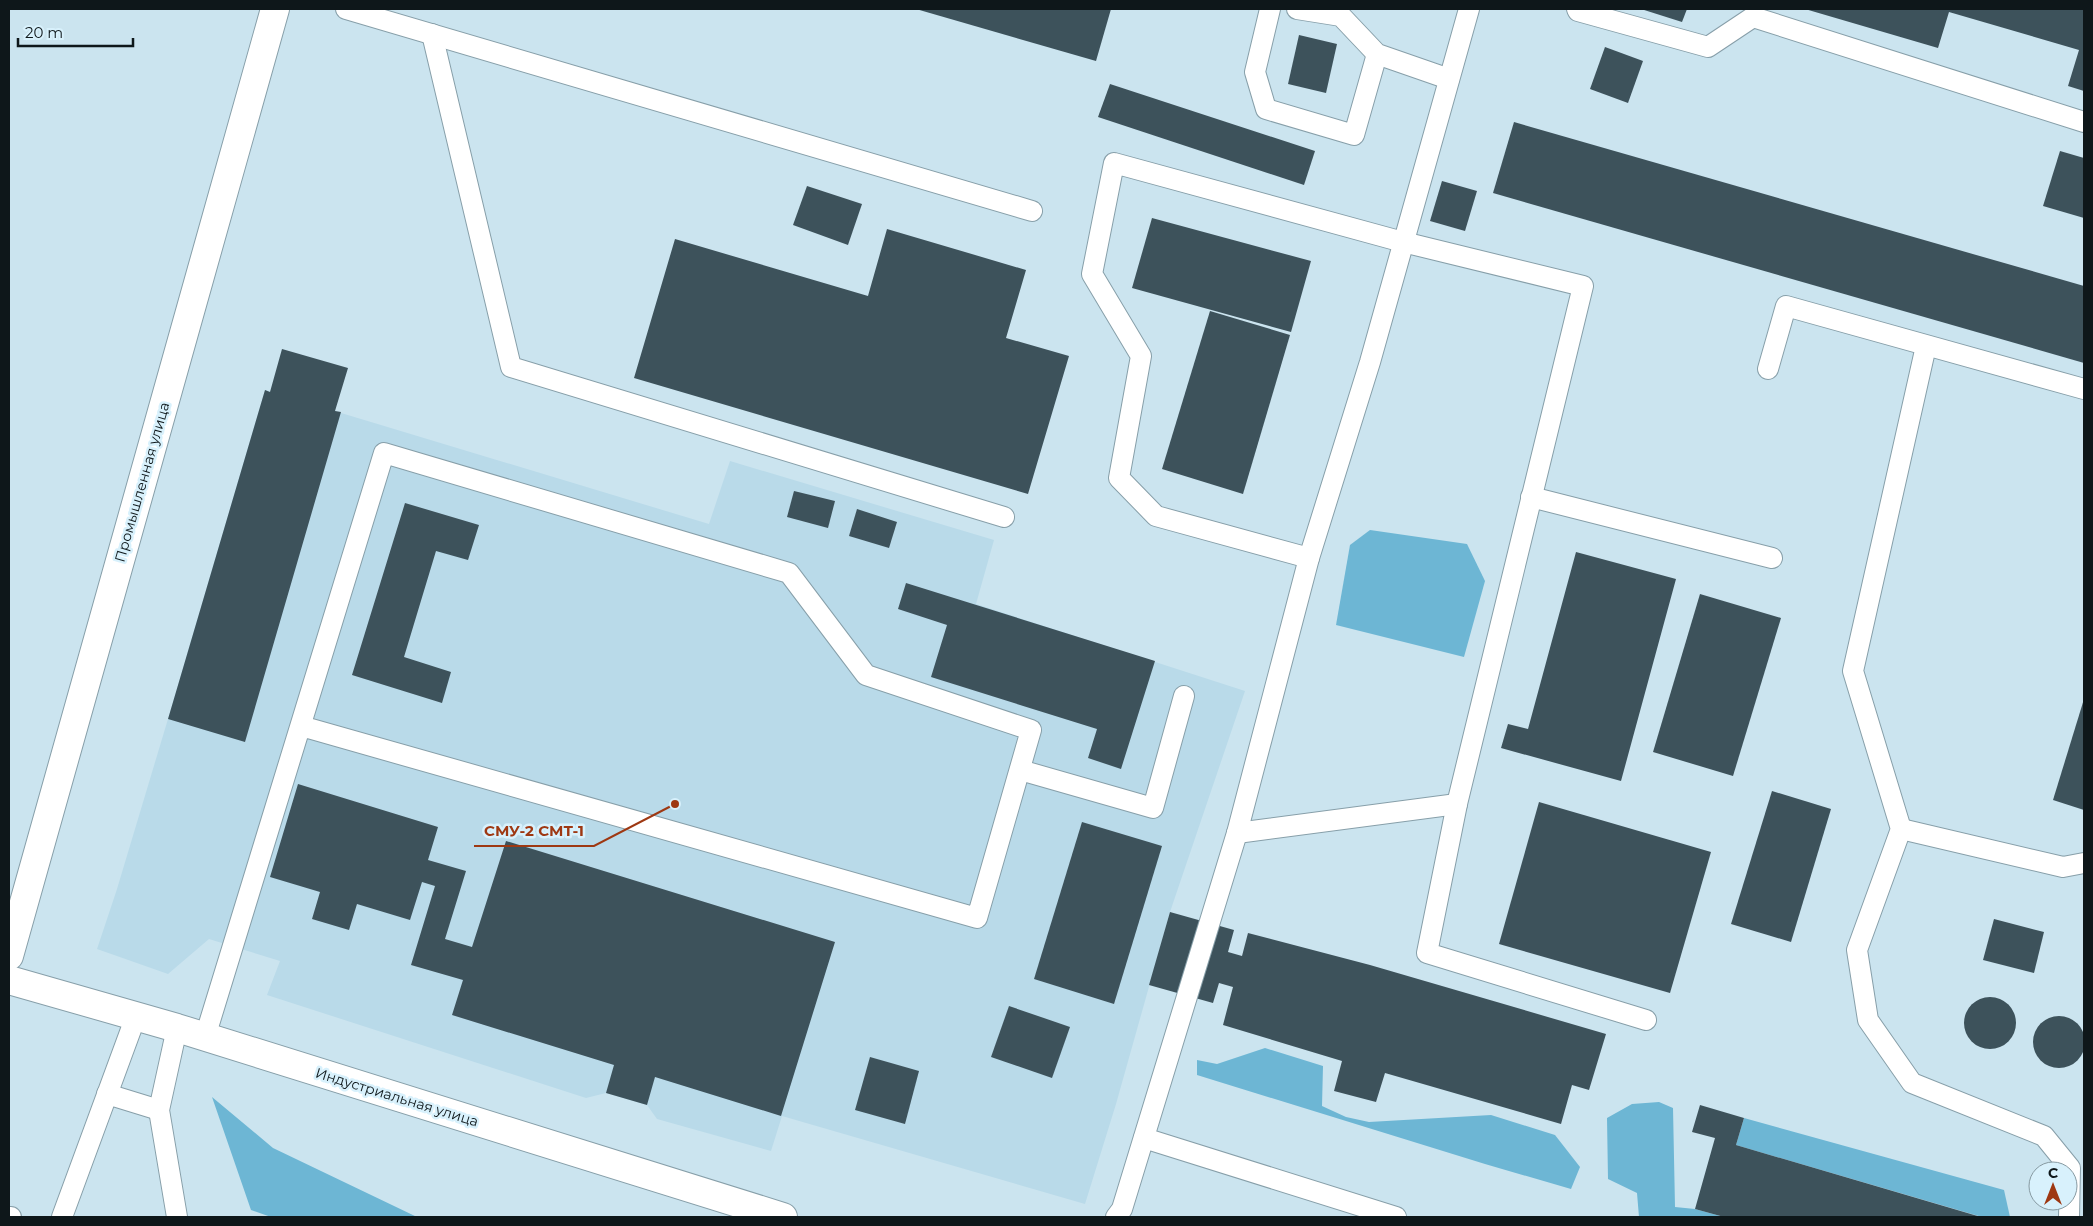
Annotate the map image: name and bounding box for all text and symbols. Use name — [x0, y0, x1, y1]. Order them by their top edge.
scale bar — [18, 15, 132, 47]
text: 20 m — [25, 23, 63, 42]
street label: Промышленная улица — [111, 400, 173, 564]
callout: СМУ-2 СМТ-1 — [474, 816, 594, 846]
text: СМУ-2 СМТ-1 — [484, 821, 584, 840]
street label: Индустриальная улица — [313, 1064, 481, 1130]
north arrow — [2028, 1161, 2078, 1211]
text: С — [2048, 1164, 2058, 1182]

